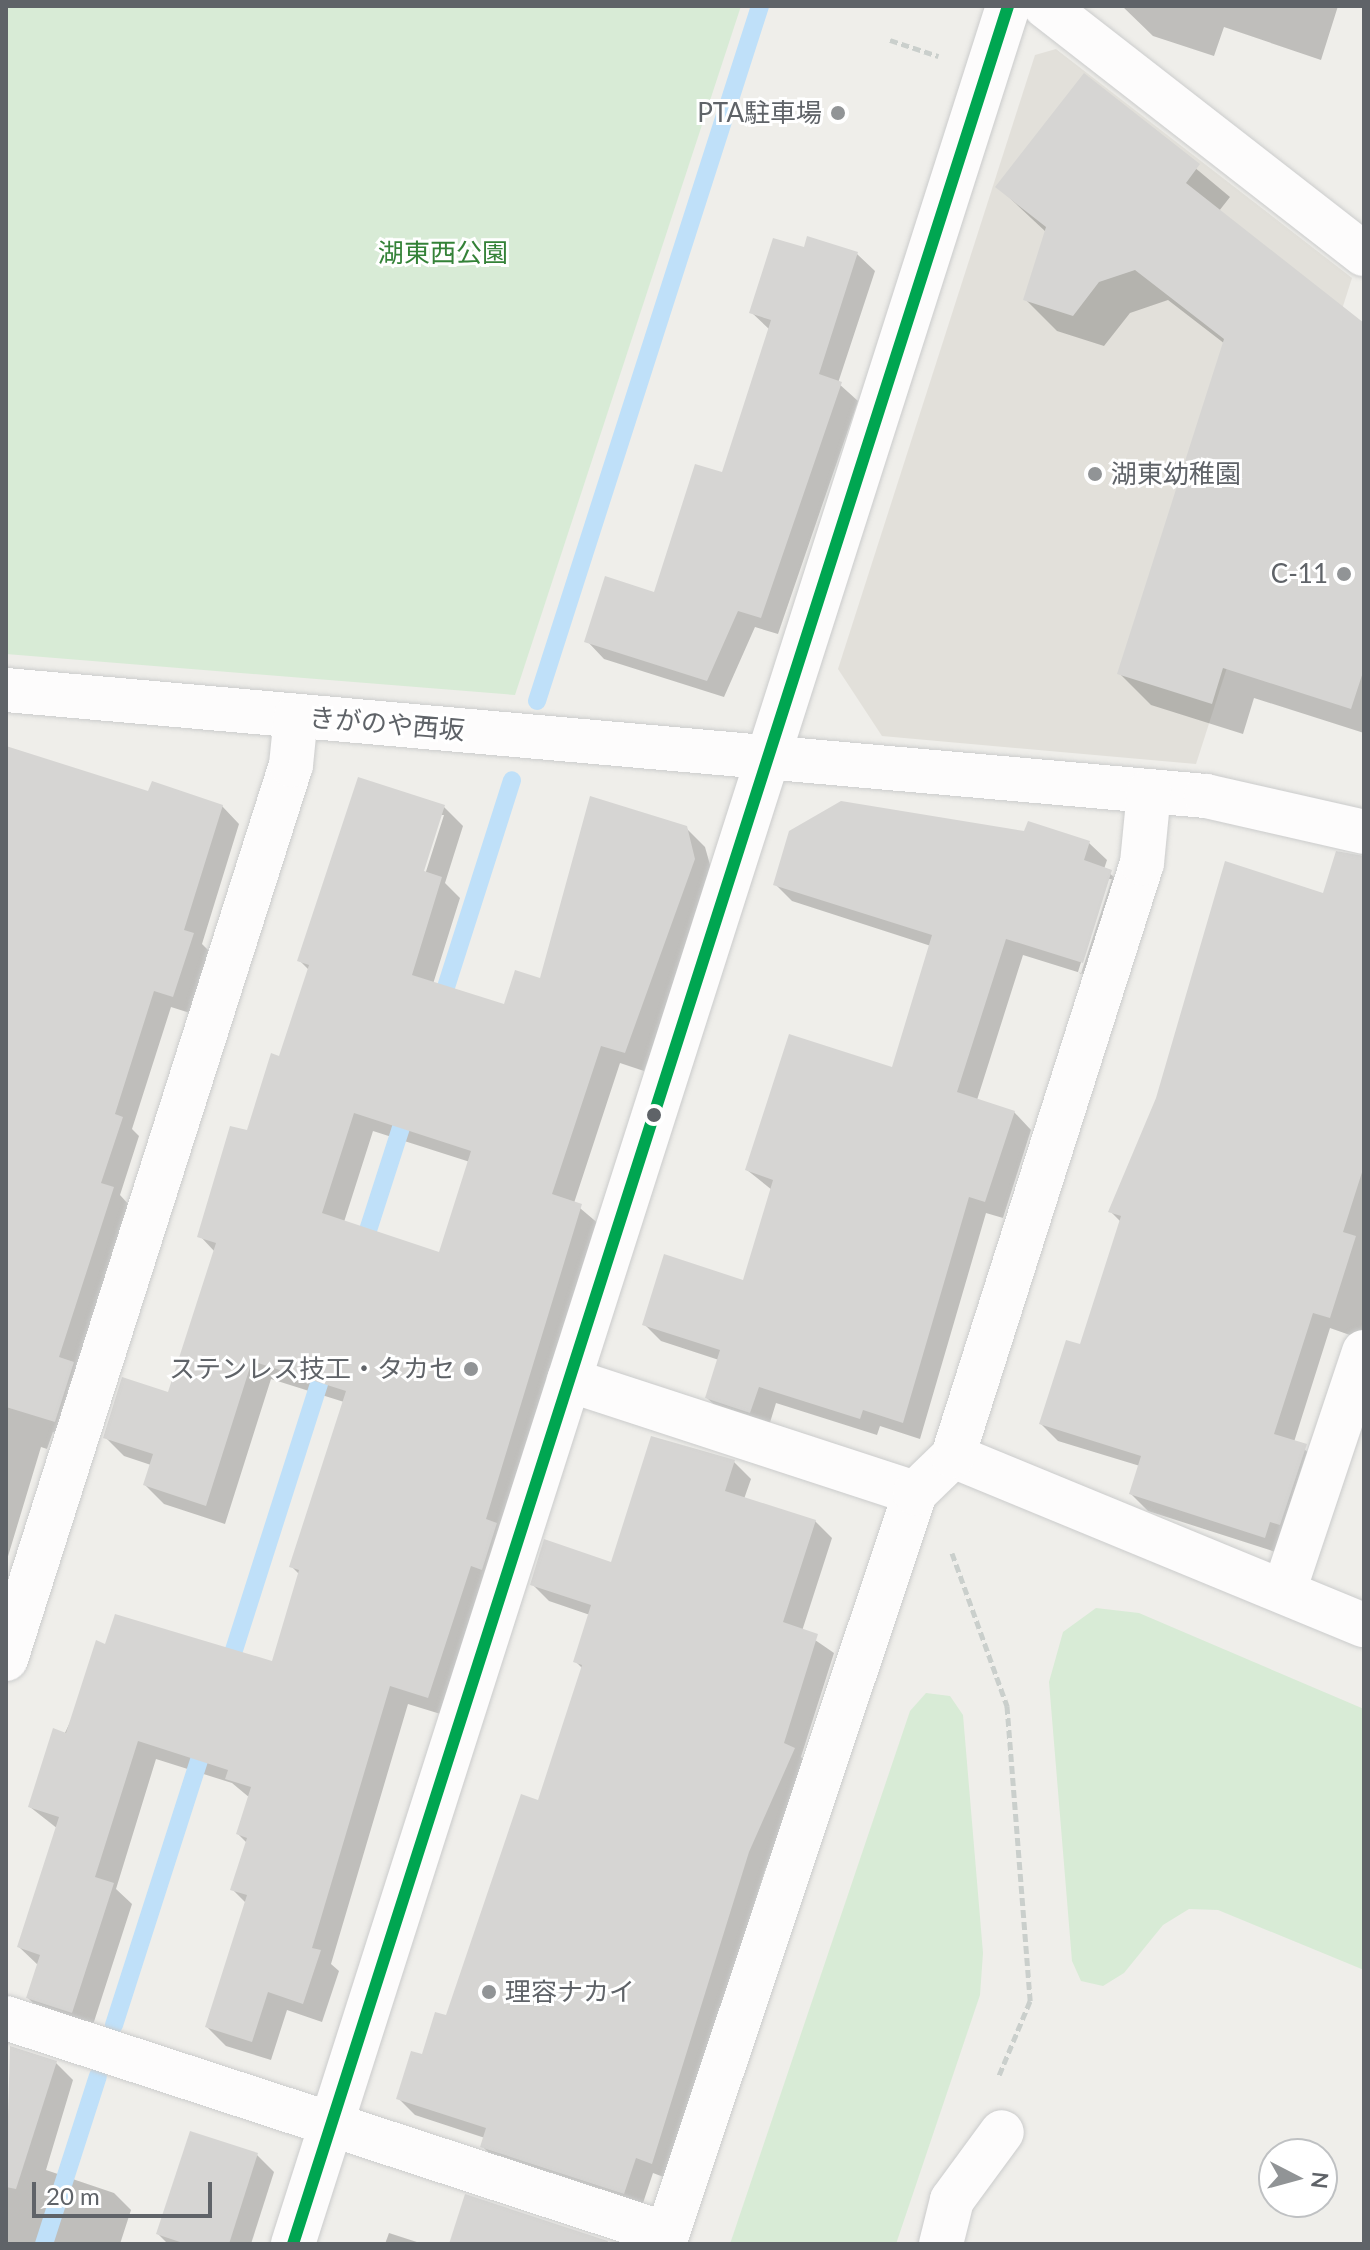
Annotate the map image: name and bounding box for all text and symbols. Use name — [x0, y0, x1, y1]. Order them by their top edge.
place label: PTA駐車場 — [697, 97, 822, 129]
marker: PTA駐車場 — [829, 104, 847, 122]
park label: 湖東西公園 — [378, 237, 508, 269]
place label: 湖東幼稚園 — [1111, 458, 1241, 490]
marker: 湖東幼稚園 — [1086, 465, 1104, 483]
place label: C-11 — [1271, 558, 1328, 590]
marker: C-11 — [1335, 565, 1353, 583]
street label: きがのや西坂 — [308, 702, 466, 746]
unlabelled marker — [646, 1107, 662, 1123]
place label: ステンレス技工・タカセ — [169, 1353, 455, 1385]
marker: ステンレス技工・タカセ — [462, 1360, 480, 1378]
place label: 理容ナカイ — [505, 1976, 635, 2008]
marker: 理容ナカイ — [480, 1983, 498, 2001]
north arrow — [1258, 2138, 1338, 2218]
scale bar — [36, 2166, 216, 2216]
text: N — [1306, 2171, 1335, 2190]
text: 20 m — [46, 2181, 100, 2210]

